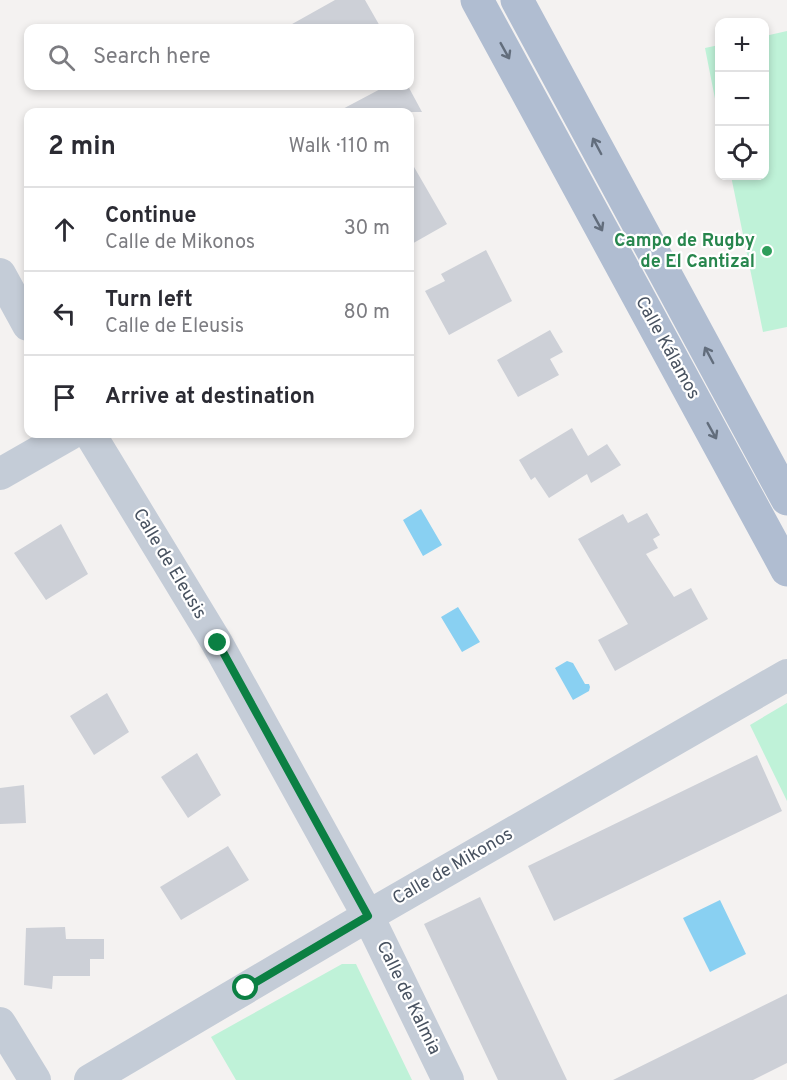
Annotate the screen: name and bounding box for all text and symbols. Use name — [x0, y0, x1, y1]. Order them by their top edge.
map controls — [715, 18, 769, 180]
button: + — [715, 18, 769, 72]
search box — [24, 24, 414, 90]
icon: search — [45, 41, 78, 74]
one-way arrow — [500, 42, 511, 60]
text: Search here — [93, 44, 211, 71]
button: − — [715, 72, 769, 126]
button: locate — [715, 126, 769, 180]
text: 2 min — [48, 131, 116, 164]
text: Walk · 110 m — [289, 134, 390, 160]
one-way arrow — [591, 138, 602, 156]
text: Continue — [105, 203, 196, 230]
icon: ahead — [48, 213, 81, 246]
one-way arrow — [592, 214, 604, 231]
text: 30 m — [344, 216, 390, 242]
text: Calle de Mikonos — [105, 230, 255, 256]
place label: Campo de Rugby de El Cantizal — [614, 230, 755, 274]
marker: Campo de Rugby de El Cantizal — [760, 244, 774, 258]
text: Turn left — [105, 287, 193, 314]
street label: Calle Kálamos — [629, 293, 705, 403]
icon: left — [48, 297, 81, 330]
text: 80 m — [344, 300, 390, 326]
text: Calle de Eleusis — [105, 314, 244, 340]
one-way arrow — [703, 347, 715, 364]
icon: arrive — [48, 381, 81, 414]
text: Arrive at destination — [105, 384, 315, 411]
one-way arrow — [706, 422, 718, 439]
street label: Calle de Eleusis — [127, 504, 211, 624]
route end — [204, 629, 230, 655]
street label: Calle de Mikonos — [389, 823, 517, 911]
street label: Calle de Kalmia — [371, 937, 445, 1059]
route start — [232, 974, 258, 1000]

